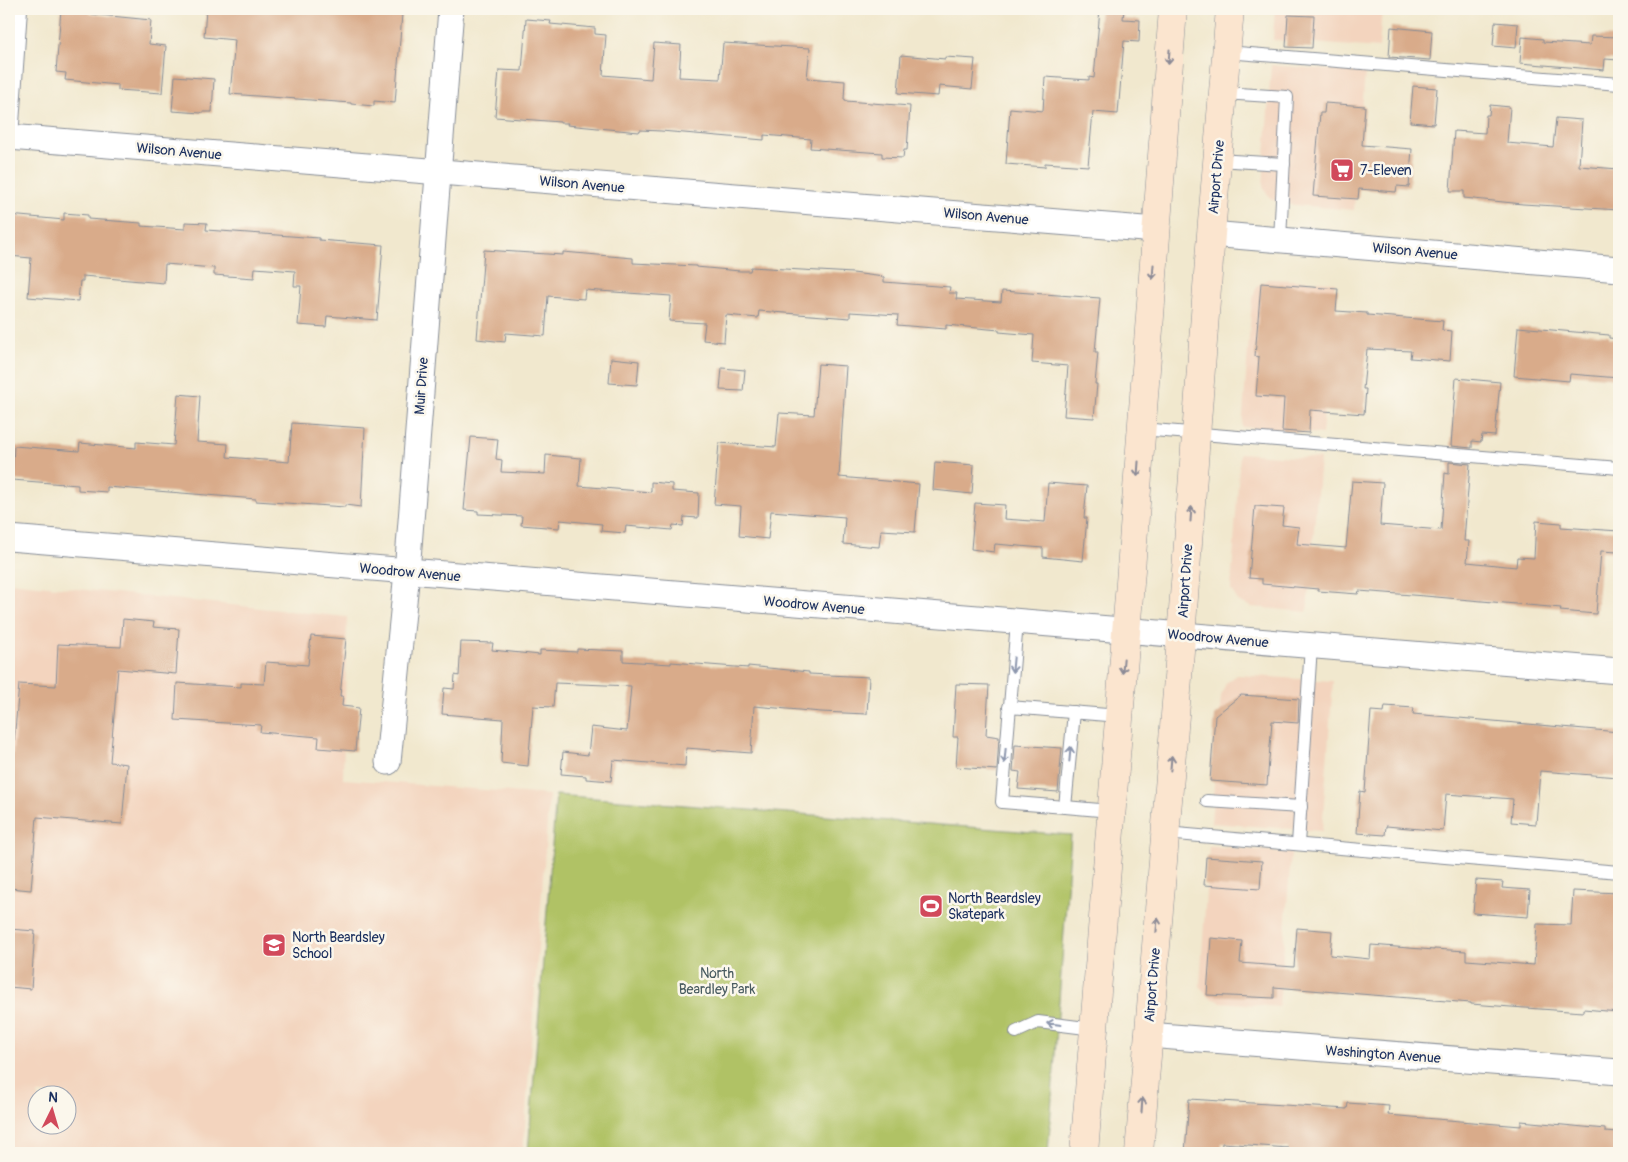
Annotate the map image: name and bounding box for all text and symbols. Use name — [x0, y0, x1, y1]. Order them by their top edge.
one-way arrow — [1164, 49, 1174, 65]
street label: Wilson Avenue — [136, 139, 222, 164]
street label: Airport Drive — [1205, 139, 1228, 215]
supermarket icon: 7-Eleven — [1329, 157, 1355, 183]
place label: 7-Eleven — [1360, 162, 1412, 179]
street label: Wilson Avenue — [539, 172, 625, 197]
street label: Wilson Avenue — [943, 204, 1029, 229]
street label: Wilson Avenue — [1372, 239, 1458, 264]
one-way arrow — [1148, 263, 1157, 279]
street label: Muir Drive — [411, 357, 432, 415]
one-way arrow — [1134, 460, 1143, 476]
one-way arrow — [1186, 506, 1195, 522]
street label: Airport Drive — [1174, 543, 1197, 619]
street label: Woodrow Avenue — [359, 560, 461, 585]
street label: Woodrow Avenue — [763, 593, 865, 618]
street label: Woodrow Avenue — [1167, 626, 1269, 651]
one-way arrow — [1008, 656, 1018, 672]
one-way arrow — [1118, 657, 1127, 673]
one-way arrow — [1065, 746, 1075, 762]
one-way arrow — [1001, 748, 1010, 764]
one-way arrow — [1166, 756, 1176, 772]
place label: North Beardsley Skatepark — [948, 890, 1041, 923]
sports icon: North Beardsley Skatepark — [918, 893, 944, 919]
one-way arrow — [1152, 918, 1162, 934]
place label: North Beardsley School — [292, 929, 385, 962]
school or university icon: North Beardsley School — [261, 932, 287, 958]
street label: Airport Drive — [1141, 947, 1164, 1023]
park label: North Beardley Park — [679, 965, 755, 998]
one-way arrow — [1046, 1019, 1062, 1029]
street label: Washington Avenue — [1325, 1042, 1441, 1067]
north arrow — [28, 1084, 78, 1134]
text: N — [48, 1089, 59, 1106]
one-way arrow — [1138, 1097, 1147, 1113]

